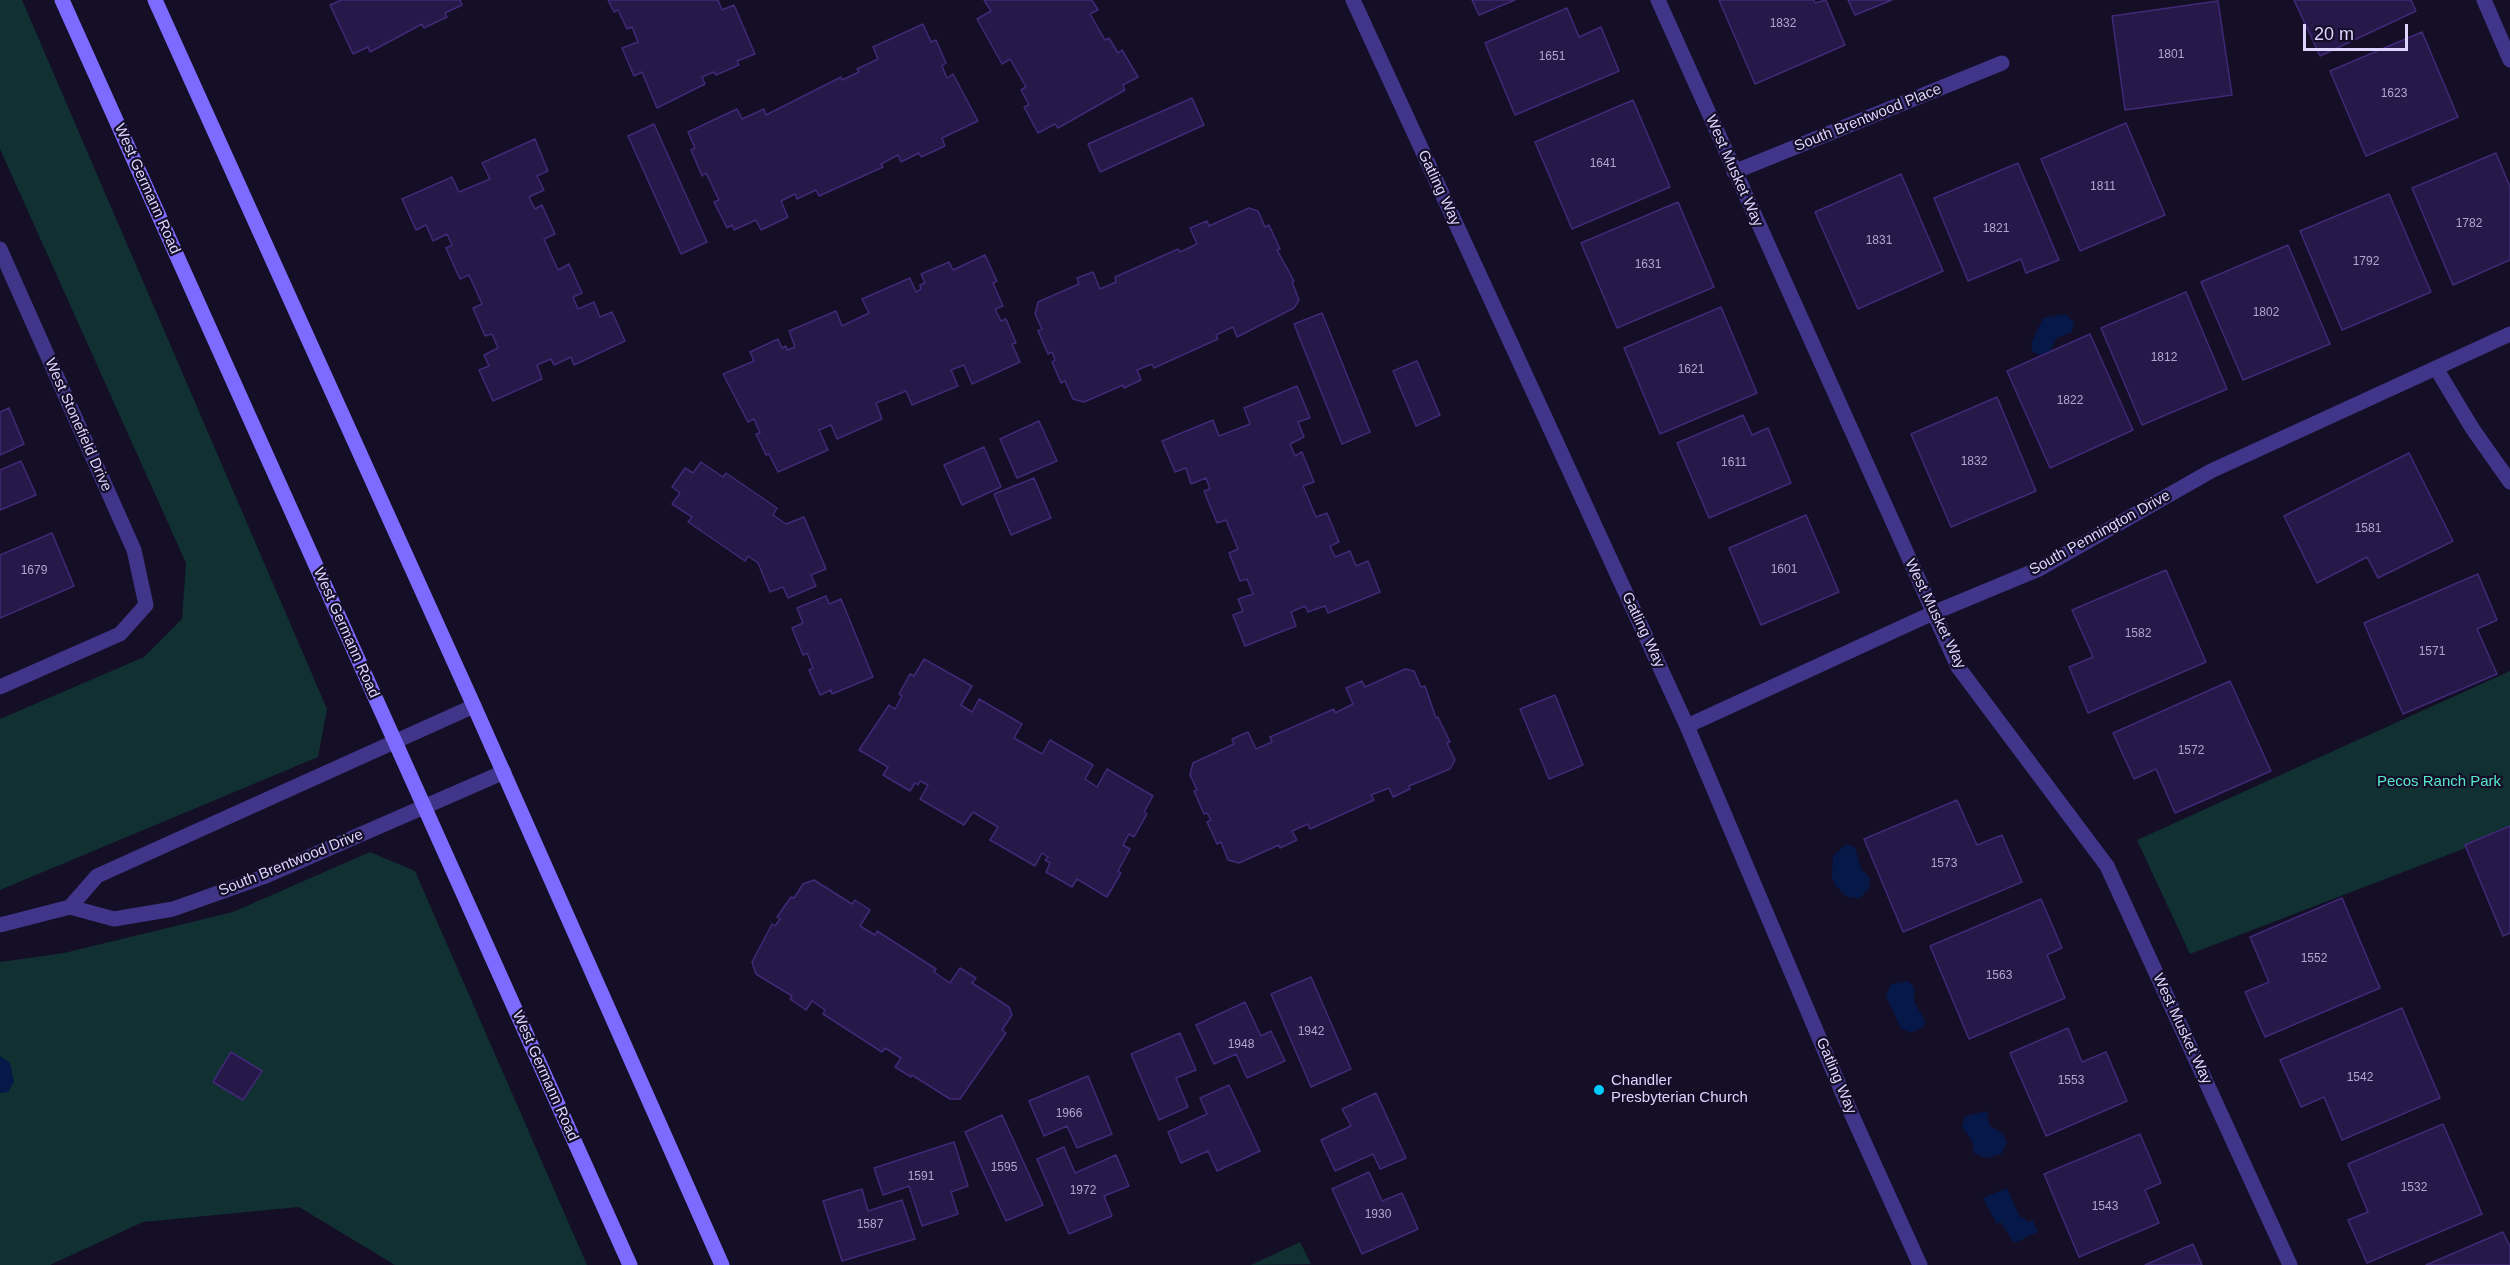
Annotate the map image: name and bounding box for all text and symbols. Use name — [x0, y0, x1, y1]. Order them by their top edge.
scale bar — [2306, 12, 2411, 50]
house number: 1832 — [1770, 17, 1796, 31]
text: 20 m — [2314, 24, 2354, 44]
house number: 1801 — [2158, 48, 2184, 62]
house number: 1651 — [1539, 50, 1565, 64]
street label: South Brentwood Place — [1792, 80, 1944, 156]
house number: 1623 — [2381, 87, 2407, 101]
street label: West Musket Way — [1701, 113, 1767, 229]
street label: West Germann Road — [110, 121, 184, 257]
street label: Gatling Way — [1414, 147, 1464, 229]
house number: 1641 — [1590, 157, 1616, 171]
house number: 1811 — [2090, 180, 2116, 194]
house number: 1782 — [2456, 217, 2482, 231]
house number: 1821 — [1983, 222, 2009, 236]
house number: 1831 — [1866, 234, 1892, 248]
house number: 1792 — [2353, 255, 2379, 269]
house number: 1631 — [1635, 258, 1661, 272]
house number: 1802 — [2253, 306, 2279, 320]
house number: 1812 — [2151, 351, 2177, 365]
street label: West Stonefield Drive — [41, 356, 115, 494]
house number: 1621 — [1678, 363, 1704, 377]
house number: 1822 — [2057, 394, 2083, 408]
house number: 1832 — [1961, 455, 1987, 469]
house number: 1611 — [1721, 456, 1747, 470]
street label: South Pennington Drive — [2026, 487, 2174, 579]
house number: 1581 — [2355, 522, 2381, 536]
street label: West Musket Way — [1901, 556, 1969, 672]
house number: 1601 — [1771, 563, 1797, 577]
house number: 1679 — [21, 564, 47, 578]
street label: West Germann Road — [309, 565, 383, 701]
street label: Gatling Way — [1618, 589, 1668, 671]
house number: 1582 — [2125, 627, 2151, 641]
house number: 1571 — [2419, 645, 2445, 659]
house number: 1572 — [2178, 744, 2204, 758]
park label: Pecos Ranch Park — [2377, 773, 2501, 791]
street label: South Brentwood Drive — [216, 826, 366, 900]
house number: 1573 — [1931, 857, 1957, 871]
house number: 1552 — [2301, 952, 2327, 966]
house number: 1563 — [1986, 969, 2012, 983]
street label: West Musket Way — [2148, 971, 2216, 1087]
street label: West Germann Road — [508, 1008, 582, 1144]
house number: 1942 — [1298, 1025, 1324, 1039]
street label: Gatling Way — [1812, 1035, 1860, 1117]
house number: 1948 — [1228, 1038, 1254, 1052]
house number: 1542 — [2347, 1071, 2373, 1085]
place label: Chandler Presbyterian Church — [1611, 1072, 1748, 1107]
house number: 1553 — [2058, 1074, 2084, 1088]
marker: Chandler Presbyterian Church — [1592, 1083, 1606, 1097]
house number: 1966 — [1056, 1107, 1082, 1121]
house number: 1595 — [991, 1161, 1017, 1175]
house number: 1591 — [908, 1170, 934, 1184]
house number: 1532 — [2401, 1181, 2427, 1195]
house number: 1972 — [1070, 1184, 1096, 1198]
house number: 1543 — [2092, 1200, 2118, 1214]
house number: 1930 — [1365, 1208, 1391, 1222]
house number: 1587 — [857, 1218, 883, 1232]

